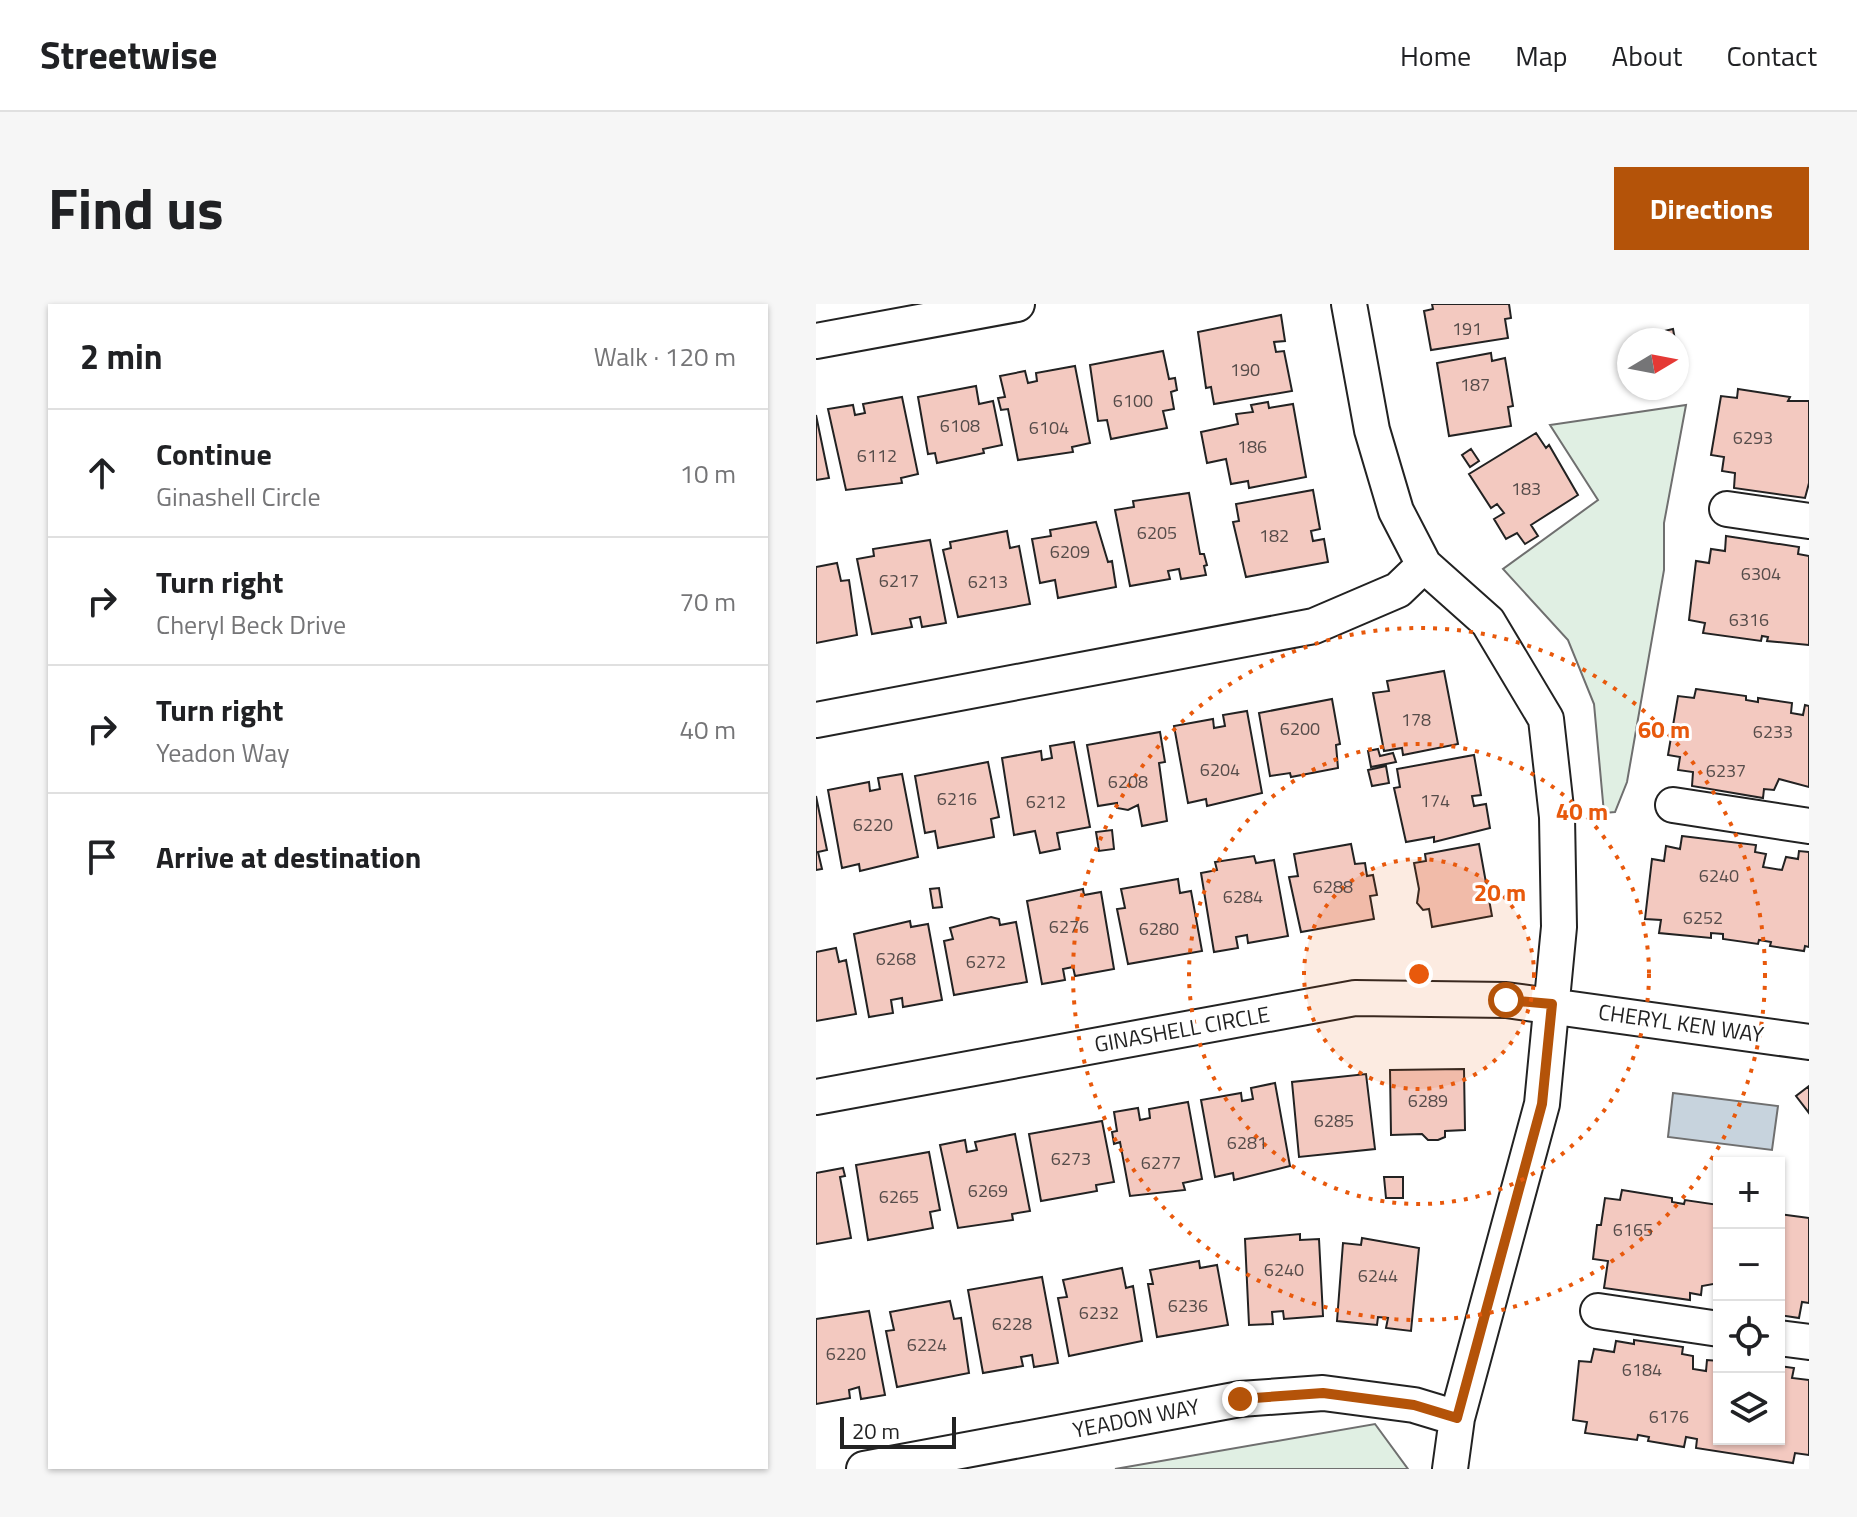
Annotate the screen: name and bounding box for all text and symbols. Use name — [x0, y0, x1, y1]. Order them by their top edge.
text: Streetwise — [40, 26, 218, 84]
text: Home — [1400, 34, 1471, 77]
text: Map — [1515, 34, 1568, 77]
text: About — [1612, 34, 1682, 77]
text: Contact — [1726, 34, 1817, 77]
text: Find us — [48, 166, 224, 251]
button: Directions — [1614, 167, 1809, 250]
house number: 191 — [1452, 315, 1482, 342]
north arrow — [1617, 328, 1689, 400]
text: 2 min — [80, 330, 163, 382]
text: Walk · 120 m — [594, 337, 736, 376]
house number: 190 — [1230, 356, 1260, 383]
house number: 187 — [1460, 371, 1490, 398]
house number: 6100 — [1113, 387, 1153, 414]
house number: 6108 — [940, 412, 980, 439]
house number: 6104 — [1029, 414, 1069, 441]
house number: 6293 — [1733, 424, 1773, 451]
text: Continue — [156, 431, 272, 477]
house number: 186 — [1237, 433, 1267, 460]
house number: 6112 — [857, 442, 897, 469]
icon: ahead — [80, 451, 124, 495]
text: 10 m — [679, 454, 736, 493]
house number: 183 — [1511, 475, 1541, 502]
text: Ginashell Circle — [156, 477, 321, 516]
house number: 6205 — [1137, 519, 1177, 546]
house number: 182 — [1259, 522, 1289, 549]
house number: 6209 — [1050, 538, 1090, 565]
text: Turn right — [156, 559, 284, 605]
house number: 6304 — [1741, 560, 1781, 587]
house number: 6217 — [879, 567, 919, 594]
house number: 6213 — [968, 568, 1008, 595]
icon: right — [80, 579, 124, 623]
text: 70 m — [679, 582, 736, 621]
text: Cheryl Beck Drive — [156, 605, 346, 644]
house number: 6316 — [1729, 606, 1769, 633]
text: Turn right — [156, 687, 284, 733]
house number: 178 — [1401, 706, 1431, 733]
icon: right — [80, 707, 124, 751]
text: 40 m — [679, 710, 736, 749]
text: 60 m — [1638, 711, 1690, 747]
house number: 6200 — [1280, 715, 1320, 742]
house number: 6233 — [1753, 718, 1793, 745]
text: Yeadon Way — [156, 733, 290, 772]
house number: 6204 — [1200, 756, 1240, 783]
house number: 6237 — [1706, 757, 1746, 784]
house number: 6208 — [1108, 768, 1148, 795]
house number: 6216 — [937, 785, 977, 812]
house number: 174 — [1420, 787, 1450, 814]
house number: 6212 — [1026, 788, 1066, 815]
text: 40 m — [1556, 793, 1608, 829]
house number: 6220 — [853, 811, 893, 838]
text: Arrive at destination — [156, 834, 421, 880]
icon: arrive — [80, 835, 124, 879]
house number: 6240 — [1699, 862, 1739, 889]
house number: 6288 — [1313, 873, 1353, 900]
text: 20 m — [1474, 874, 1526, 910]
house number: 6284 — [1223, 883, 1263, 910]
house number: 6252 — [1683, 904, 1723, 931]
house number: 6276 — [1049, 913, 1089, 940]
house number: 6280 — [1139, 915, 1179, 942]
house number: 6268 — [876, 945, 916, 972]
house number: 6272 — [966, 948, 1006, 975]
centre of rings — [1405, 960, 1433, 988]
route start — [1488, 982, 1524, 1018]
street label: CHERYL KEN WAY — [1596, 995, 1766, 1051]
street label: GINASHELL CIRCLE — [1092, 997, 1272, 1061]
house number: 6289 — [1408, 1087, 1448, 1114]
house number: 6285 — [1314, 1107, 1354, 1134]
house number: 6281 — [1227, 1129, 1267, 1156]
house number: 6273 — [1051, 1145, 1091, 1172]
house number: 6277 — [1141, 1149, 1181, 1176]
map controls — [1713, 1157, 1785, 1445]
button: + — [1713, 1157, 1785, 1229]
house number: 6269 — [968, 1177, 1008, 1204]
house number: 6265 — [879, 1183, 919, 1210]
house number: 6165 — [1613, 1216, 1653, 1243]
button: − — [1713, 1229, 1785, 1301]
house number: 6240 — [1264, 1256, 1304, 1283]
house number: 6244 — [1358, 1262, 1398, 1289]
house number: 6236 — [1168, 1292, 1208, 1319]
house number: 6232 — [1079, 1299, 1119, 1326]
button: locate — [1713, 1301, 1785, 1373]
house number: 6228 — [992, 1310, 1032, 1337]
house number: 6224 — [907, 1331, 947, 1358]
house number: 6220 — [826, 1340, 866, 1367]
house number: 6184 — [1622, 1356, 1662, 1383]
button: layers — [1713, 1373, 1785, 1445]
route end — [1222, 1381, 1258, 1417]
street label: YEADON WAY — [1070, 1389, 1202, 1447]
house number: 6176 — [1649, 1403, 1689, 1430]
scale bar — [840, 1413, 956, 1449]
text: 20 m — [852, 1414, 900, 1448]

